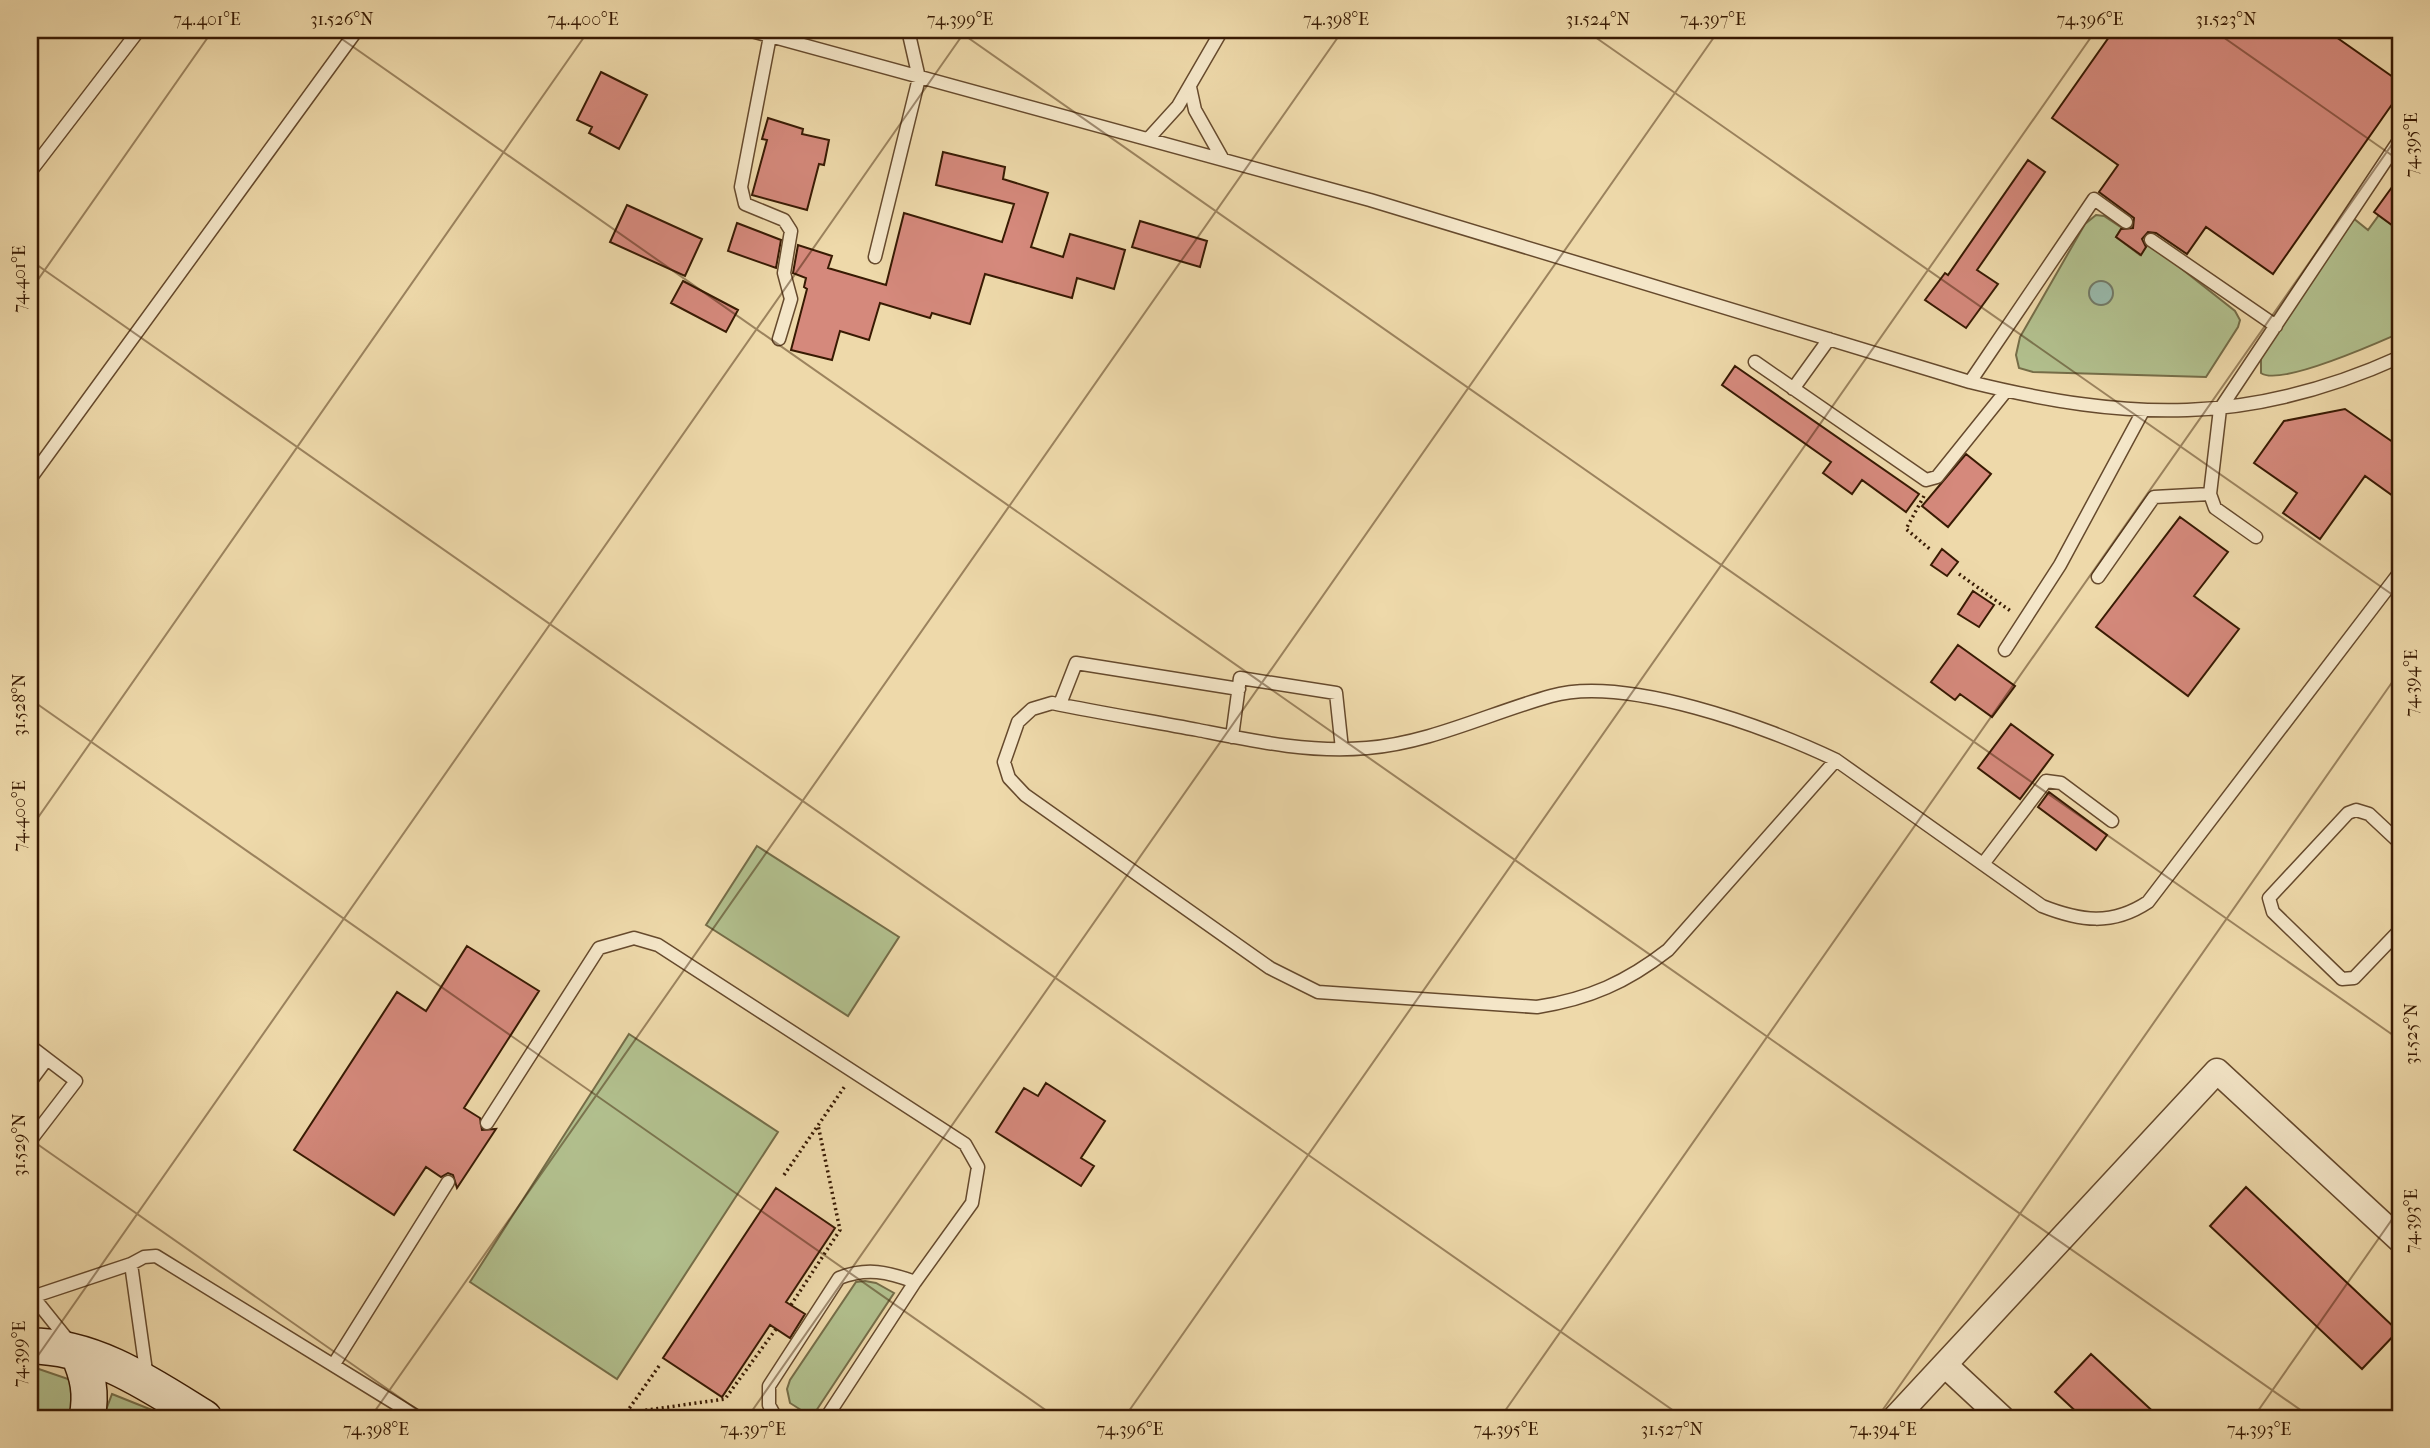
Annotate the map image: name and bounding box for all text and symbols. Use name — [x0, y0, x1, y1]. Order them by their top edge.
text: 74.401°E — [173, 9, 241, 30]
text: 31.526°N — [310, 9, 374, 30]
text: 74.400°E — [547, 9, 619, 30]
text: 74.399°E — [927, 9, 993, 30]
text: 74.398°E — [1303, 9, 1369, 30]
text: 31.524°N — [1566, 9, 1631, 30]
text: 74.397°E — [1680, 9, 1746, 30]
text: 74.396°E — [2057, 9, 2123, 30]
text: 31.523°N — [2195, 9, 2257, 30]
text: 74.395°E — [2401, 113, 2422, 177]
text: 74.401°E — [9, 245, 30, 313]
text: 74.394°E — [2401, 649, 2422, 717]
text: 31.528°N — [9, 673, 30, 736]
text: 74.400°E — [9, 780, 30, 852]
text: 31.525°N — [2401, 1003, 2422, 1065]
text: 31.529°N — [9, 1113, 30, 1177]
text: 74.393°E — [2401, 1189, 2422, 1253]
text: 74.399°E — [9, 1321, 30, 1387]
text: 74.398°E — [343, 1419, 409, 1440]
text: 74.397°E — [720, 1419, 786, 1440]
text: 74.396°E — [1097, 1419, 1163, 1440]
text: 74.395°E — [1474, 1419, 1538, 1440]
text: 31.527°N — [1641, 1419, 1704, 1440]
text: 74.394°E — [1849, 1419, 1917, 1440]
text: 74.393°E — [2227, 1419, 2291, 1440]

